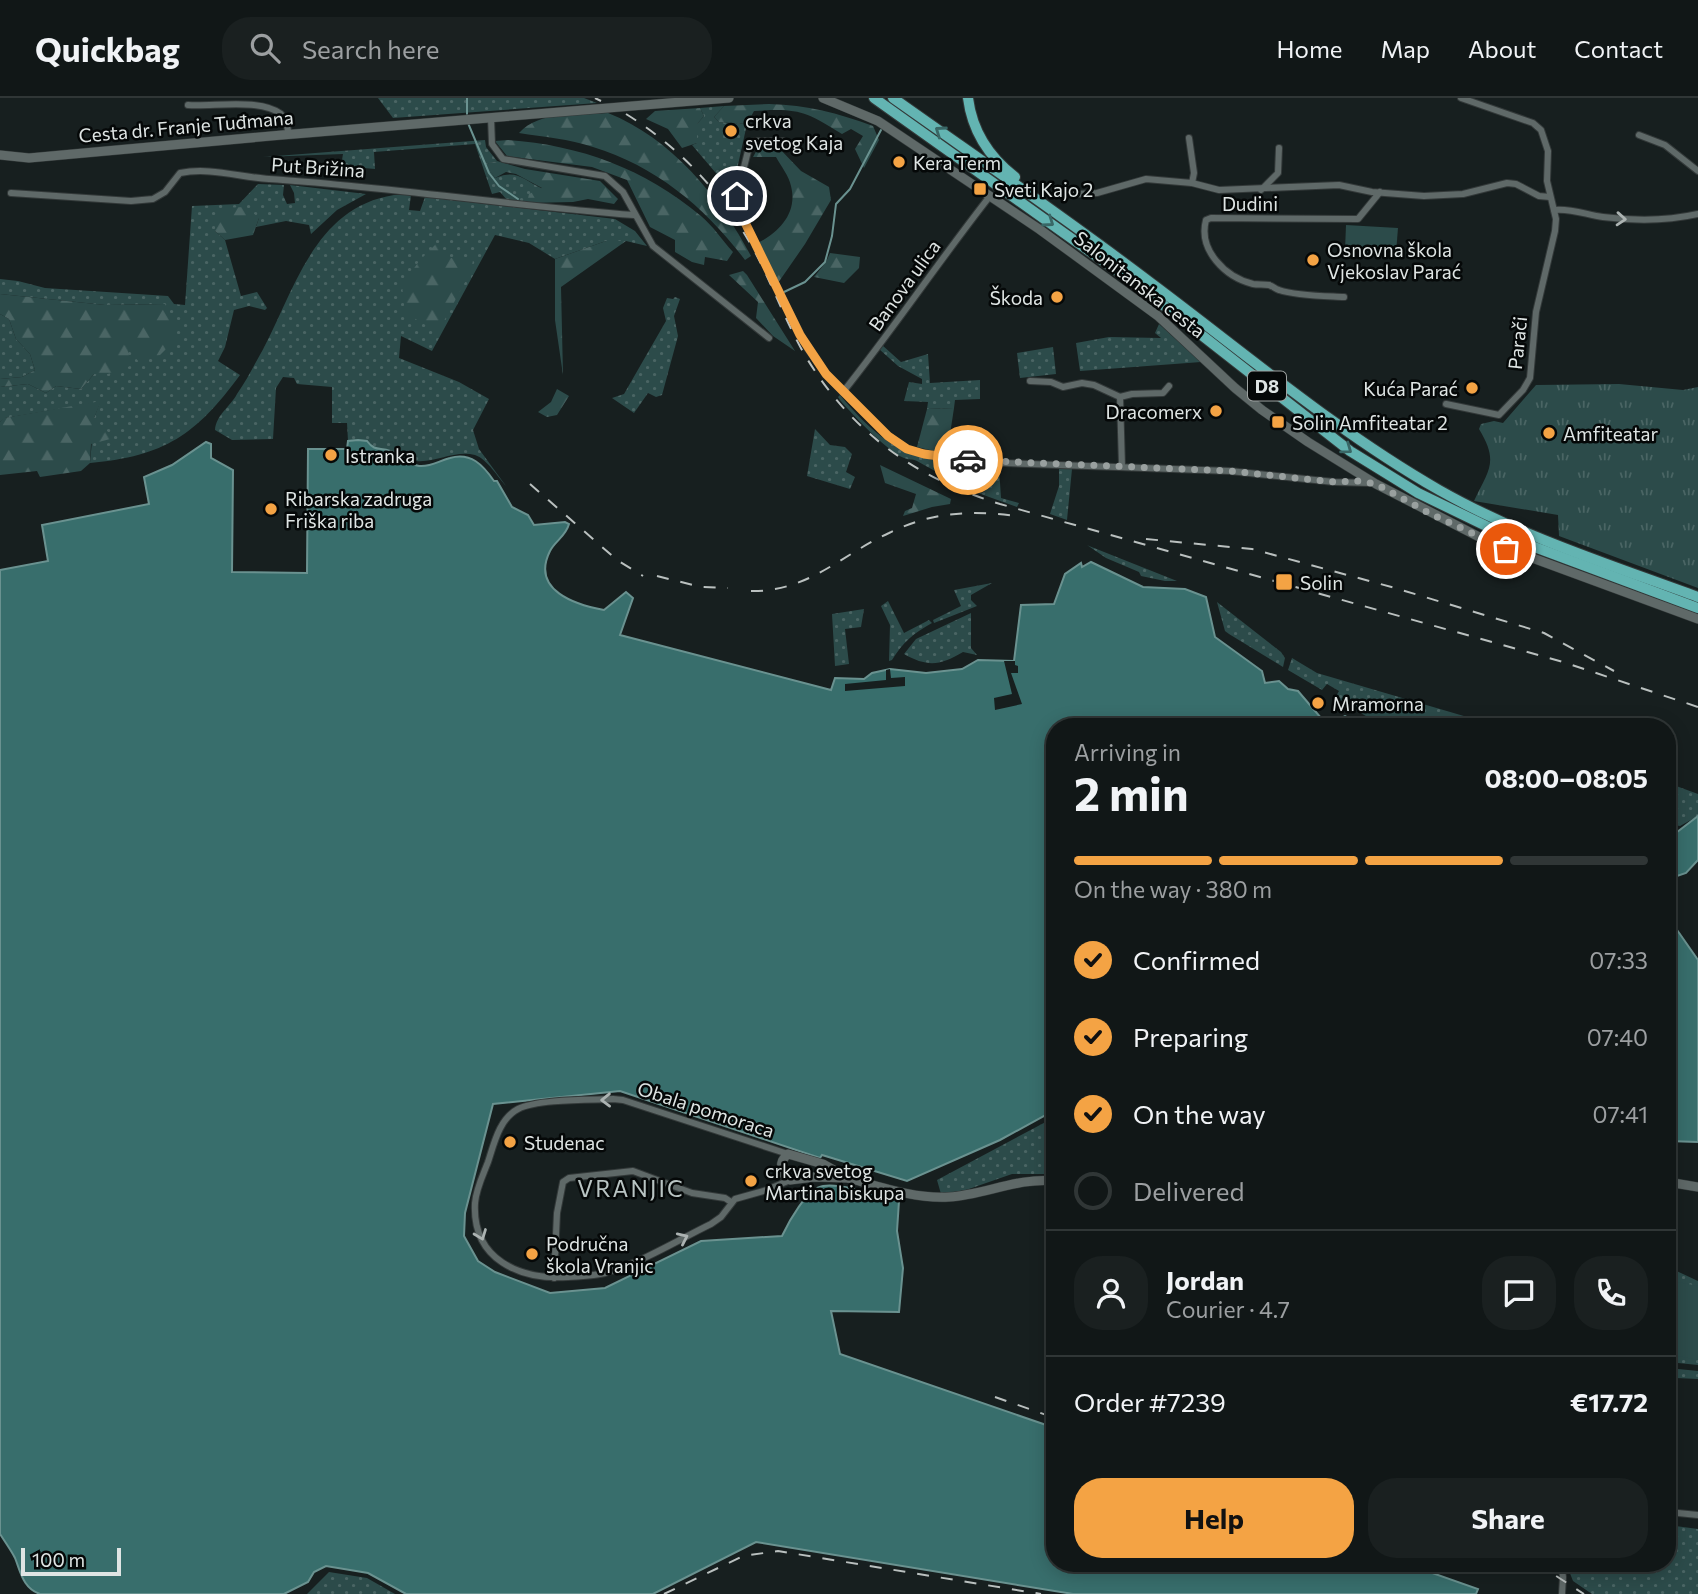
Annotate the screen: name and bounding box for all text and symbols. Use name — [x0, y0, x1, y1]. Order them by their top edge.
search box — [222, 17, 712, 80]
text: Quickbag — [35, 28, 180, 69]
icon: search — [246, 29, 284, 67]
text: Search here — [302, 33, 439, 64]
text: Home — [1277, 34, 1343, 63]
text: Map — [1381, 34, 1430, 63]
text: About — [1468, 34, 1536, 63]
text: Contact — [1574, 34, 1663, 63]
street label: Cesta dr. Franje Tuđmana — [78, 105, 294, 147]
place label: crkva svetog Kaja — [745, 109, 843, 154]
marker: crkva svetog Kaja — [723, 123, 739, 139]
one-way arrow — [934, 126, 947, 139]
place label: Kera Term — [913, 151, 1001, 174]
street label: Put Brižina — [270, 152, 366, 182]
marker: Kera Term — [891, 154, 907, 170]
pin — [707, 166, 767, 226]
icon: home — [718, 177, 756, 215]
place label: Sveti Kajo 2 — [994, 178, 1093, 201]
marker: Sveti Kajo 2 — [972, 181, 988, 197]
street label: Dudini — [1222, 192, 1278, 215]
one-way arrow — [1616, 211, 1627, 226]
one-way arrow — [1041, 214, 1054, 226]
street label: Salonitanska cesta — [1070, 226, 1210, 342]
street label: Banova ulica — [863, 235, 945, 335]
place label: Osnovna škola Vjekoslav Parać — [1327, 238, 1461, 283]
marker: Osnovna škola Vjekoslav Parać — [1305, 252, 1321, 268]
place label: Škoda — [990, 285, 1043, 309]
marker: Škoda — [1049, 289, 1065, 305]
street label: Parači — [1503, 315, 1531, 371]
road number: D8 — [1248, 372, 1286, 400]
place label: Kuća Parać — [1363, 377, 1458, 400]
marker: Kuća Parać — [1464, 380, 1480, 396]
place label: Dracomerx — [1106, 400, 1202, 423]
marker: Dracomerx — [1208, 403, 1224, 419]
place label: Solin Amfiteatar 2 — [1292, 411, 1448, 434]
marker: Solin Amfiteatar 2 — [1270, 414, 1286, 430]
place label: Amfiteatar — [1563, 422, 1658, 445]
courier — [933, 425, 1003, 495]
marker: Amfiteatar — [1541, 425, 1557, 441]
one-way arrow — [1340, 440, 1352, 453]
icon: car — [949, 441, 987, 479]
place label: Istranka — [345, 444, 415, 467]
marker: Istranka — [323, 447, 339, 463]
place label: Ribarska zadruga Friška riba — [285, 487, 432, 532]
marker: Ribarska zadruga Friška riba — [263, 501, 279, 517]
pin — [1476, 519, 1536, 579]
icon: bag — [1487, 530, 1525, 568]
place label: Solin — [1300, 571, 1343, 594]
marker: Solin — [1274, 572, 1294, 592]
place label: Mramorna — [1332, 692, 1424, 715]
marker: Mramorna — [1310, 695, 1326, 711]
text: Arriving in — [1074, 738, 1181, 766]
text: 08:00–08:05 — [1485, 762, 1648, 793]
text: 2 min — [1074, 764, 1189, 820]
text: On the way · 380 m — [1074, 875, 1272, 903]
icon: check — [1074, 941, 1112, 979]
text: Confirmed — [1133, 944, 1260, 975]
text: 07:33 — [1589, 946, 1648, 974]
icon: check — [1074, 1018, 1112, 1056]
text: Preparing — [1133, 1021, 1248, 1052]
text: 07:40 — [1587, 1023, 1648, 1051]
street label: Obala pomoraca — [635, 1076, 777, 1142]
one-way arrow — [600, 1092, 611, 1107]
icon: check — [1074, 1095, 1112, 1133]
text: On the way — [1133, 1098, 1266, 1129]
text: 07:41 — [1593, 1100, 1648, 1128]
place label: Studenac — [524, 1131, 605, 1154]
marker: Studenac — [502, 1134, 518, 1150]
place label: crkva svetog Martina biskupa — [765, 1159, 905, 1204]
marker: crkva svetog Martina biskupa — [743, 1173, 759, 1189]
district label: VRANJIC — [577, 1174, 685, 1202]
text: Delivered — [1133, 1175, 1244, 1206]
one-way arrow — [473, 1228, 487, 1240]
place label: Područna škola Vranjic — [546, 1232, 654, 1277]
one-way arrow — [676, 1232, 688, 1246]
marker: Područna škola Vranjic — [524, 1246, 540, 1262]
button: person — [1074, 1256, 1148, 1330]
button: chat — [1482, 1256, 1556, 1330]
button: phone — [1574, 1256, 1648, 1330]
text: Jordan — [1166, 1264, 1244, 1295]
text: Courier · 4.7 — [1166, 1295, 1290, 1323]
text: Order #7239 — [1074, 1386, 1226, 1417]
text: €17.72 — [1570, 1386, 1648, 1417]
button: Help — [1074, 1478, 1354, 1558]
button: Share — [1368, 1478, 1648, 1558]
scale bar — [21, 1545, 121, 1577]
text: 100 m — [32, 1548, 85, 1571]

